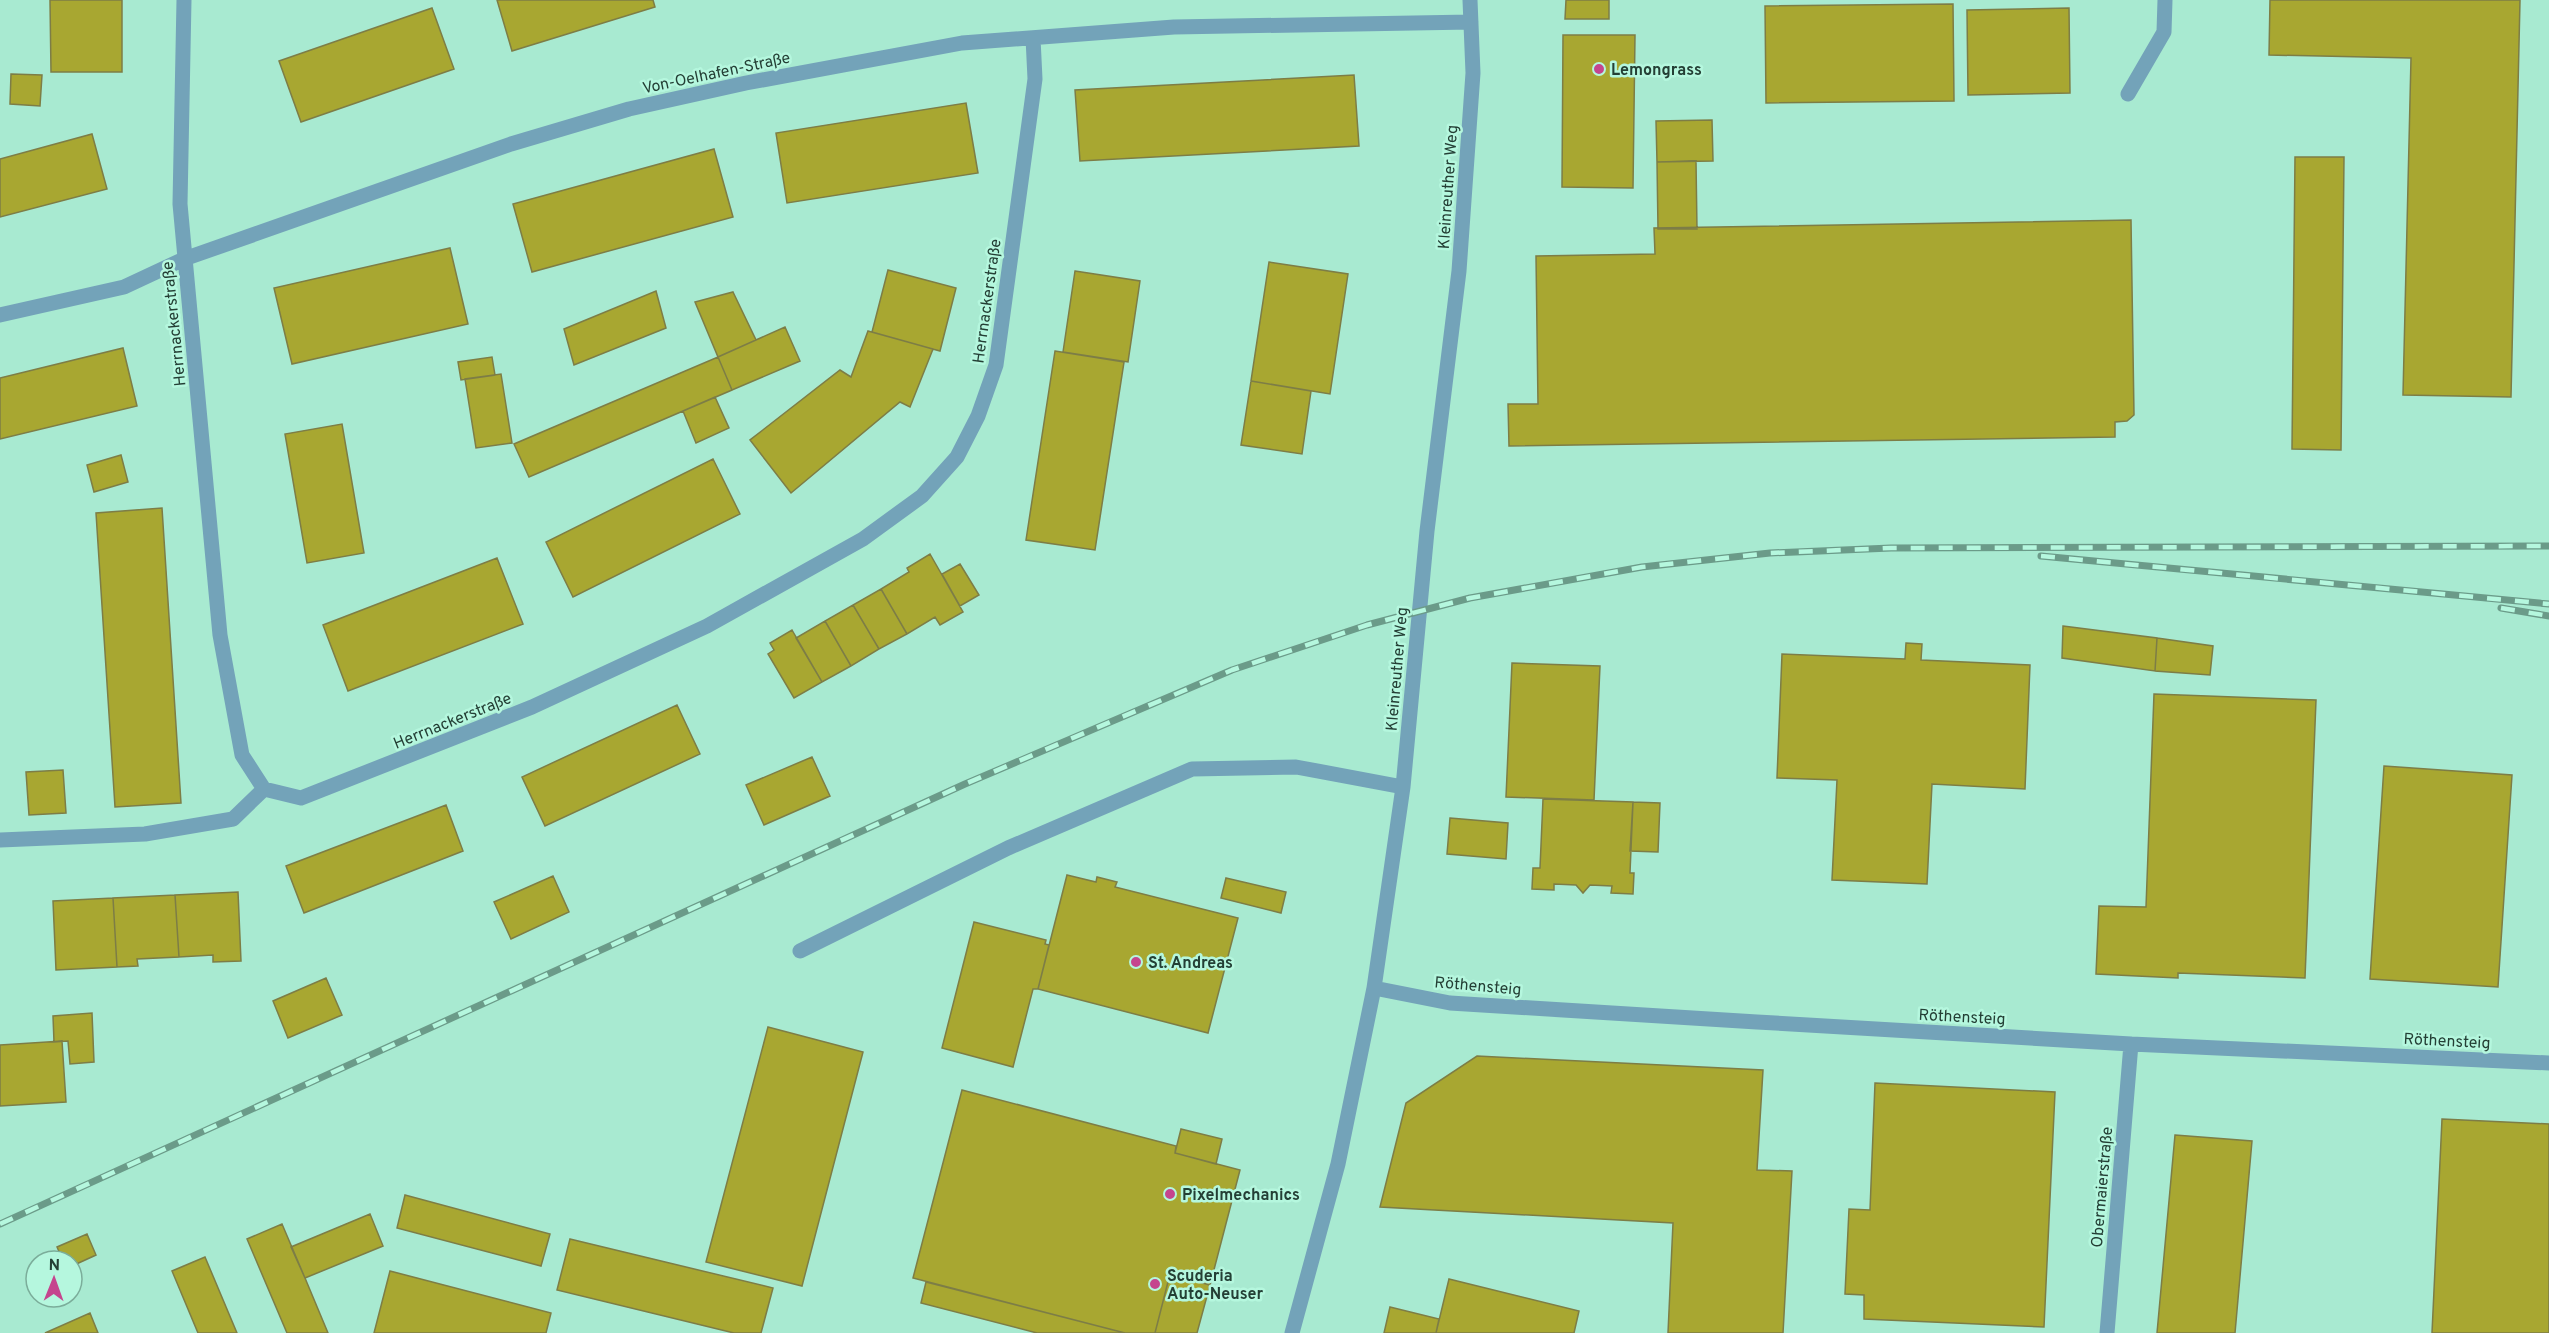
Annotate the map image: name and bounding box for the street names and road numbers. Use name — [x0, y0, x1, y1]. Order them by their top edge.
street label: Von-Oelhafen-Straße — [641, 49, 792, 99]
street label: Kleinreuther Weg — [1435, 124, 1463, 250]
street label: Herrnackerstraße — [969, 238, 1007, 365]
street label: Herrnackerstraße — [158, 260, 191, 387]
street label: Kleinreuther Weg — [1383, 606, 1413, 732]
street label: Herrnackerstraße — [391, 689, 515, 755]
street label: Röthensteig — [1434, 973, 1522, 1001]
street label: Röthensteig — [1918, 1006, 2006, 1030]
street label: Röthensteig — [2403, 1030, 2491, 1054]
street label: Obermaierstraße — [2088, 1126, 2118, 1248]

